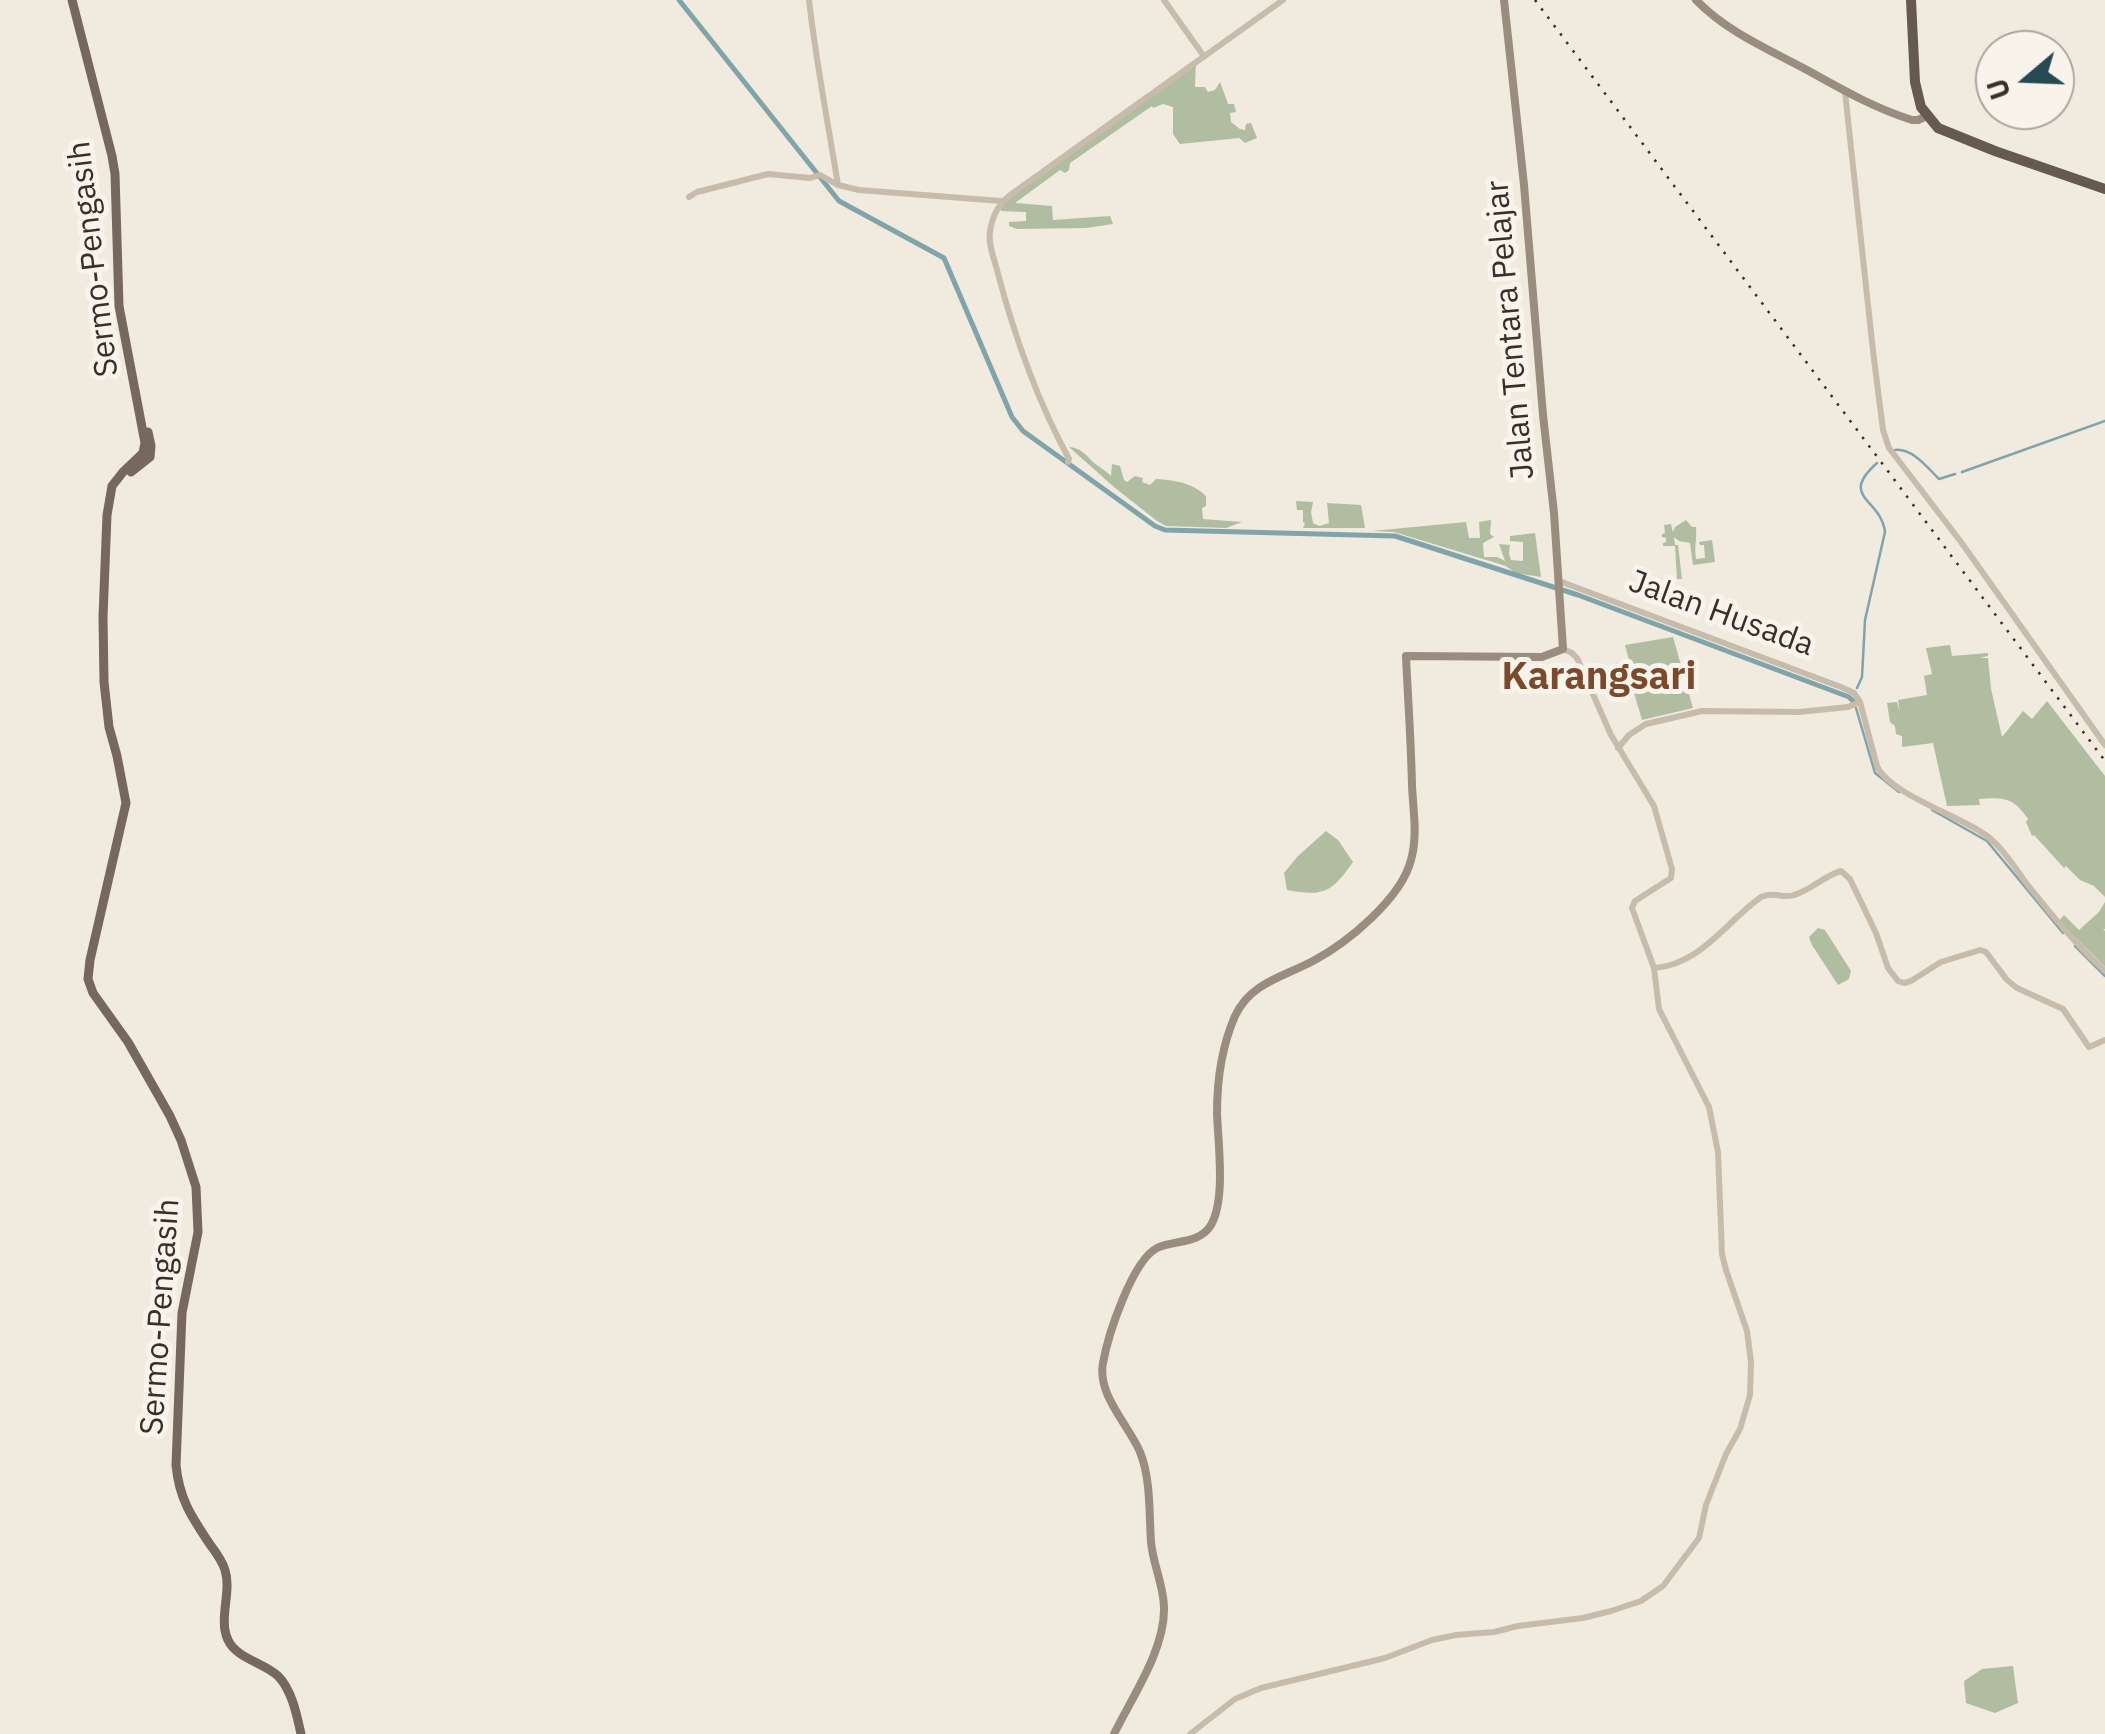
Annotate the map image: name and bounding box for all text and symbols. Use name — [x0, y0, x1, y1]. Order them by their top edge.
north arrow — [1975, 30, 2075, 130]
text: U — [1977, 74, 2019, 104]
street label: Sermo-Pengasih — [61, 139, 127, 379]
street label: Jalan Tentara Pelajar — [1479, 179, 1543, 481]
street label: Jalan Husada — [1623, 563, 1819, 665]
district label: Karangsari — [1502, 655, 1696, 701]
street label: Sermo-Pengasih — [134, 1197, 188, 1437]

